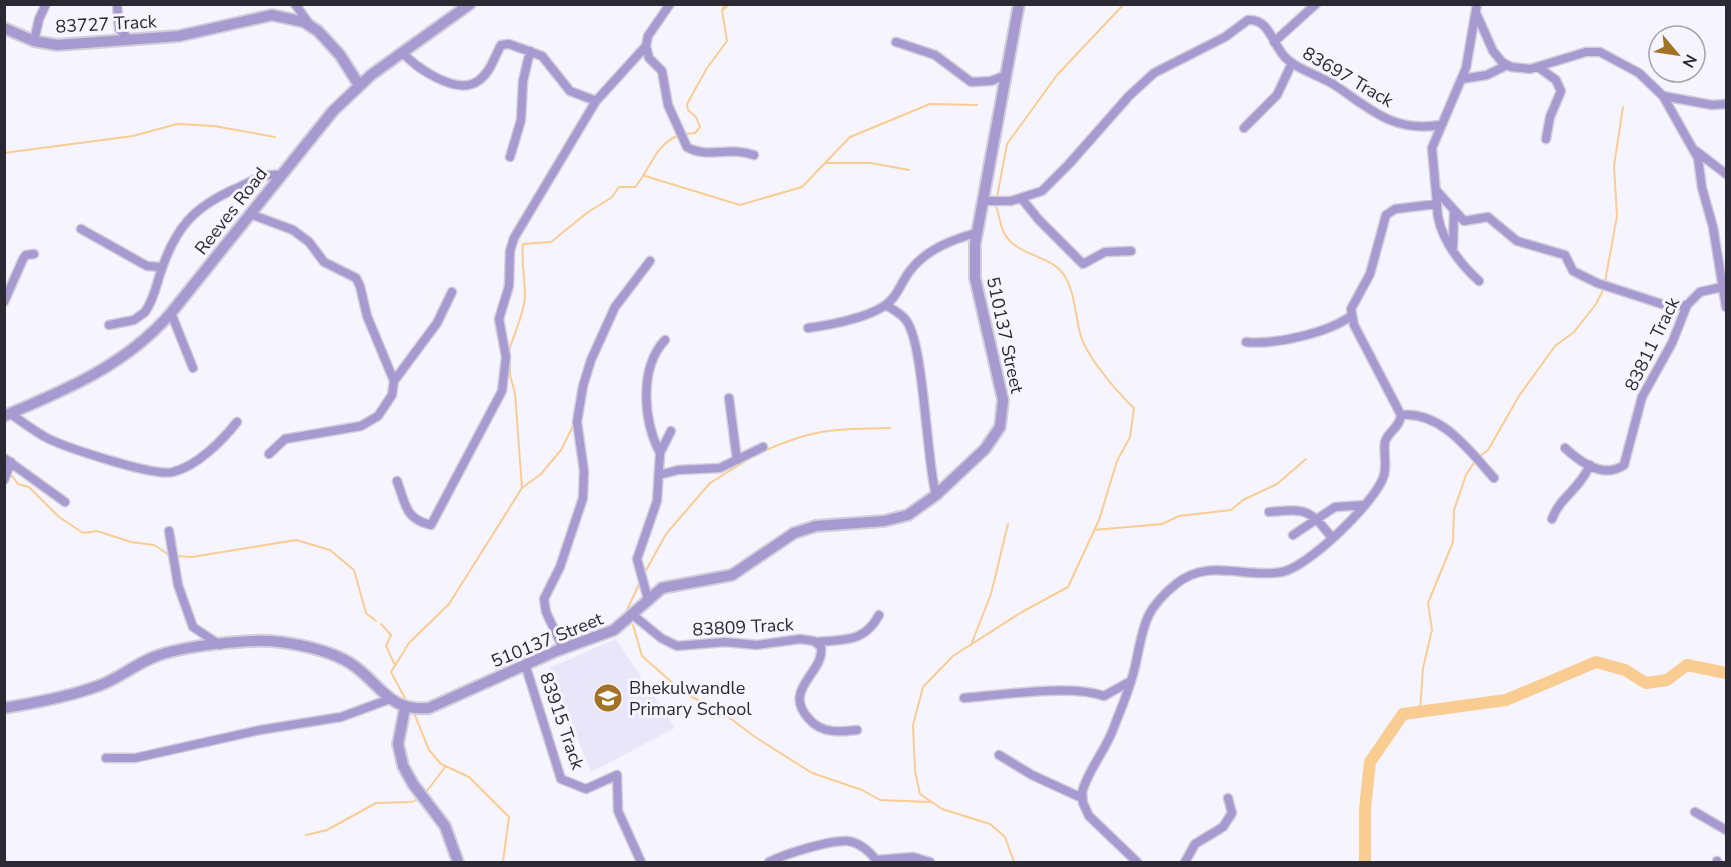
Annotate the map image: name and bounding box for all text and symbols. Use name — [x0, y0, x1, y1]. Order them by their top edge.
street label: 83727 Track — [55, 9, 158, 39]
north arrow — [1647, 24, 1707, 84]
street label: 83697 Track — [1298, 41, 1399, 113]
text: N — [1677, 50, 1702, 71]
street label: Reeves Road — [189, 162, 273, 260]
street label: 510137 Street — [981, 275, 1029, 396]
street label: 83811 Track — [1619, 292, 1685, 395]
street label: 510137 Street — [488, 606, 607, 673]
street label: 83809 Track — [692, 612, 795, 642]
street label: 83915 Track — [534, 669, 590, 774]
place label: Bhekulwandle Primary School — [629, 676, 752, 721]
school or university icon: Bhekulwandle Primary School — [592, 682, 624, 714]

